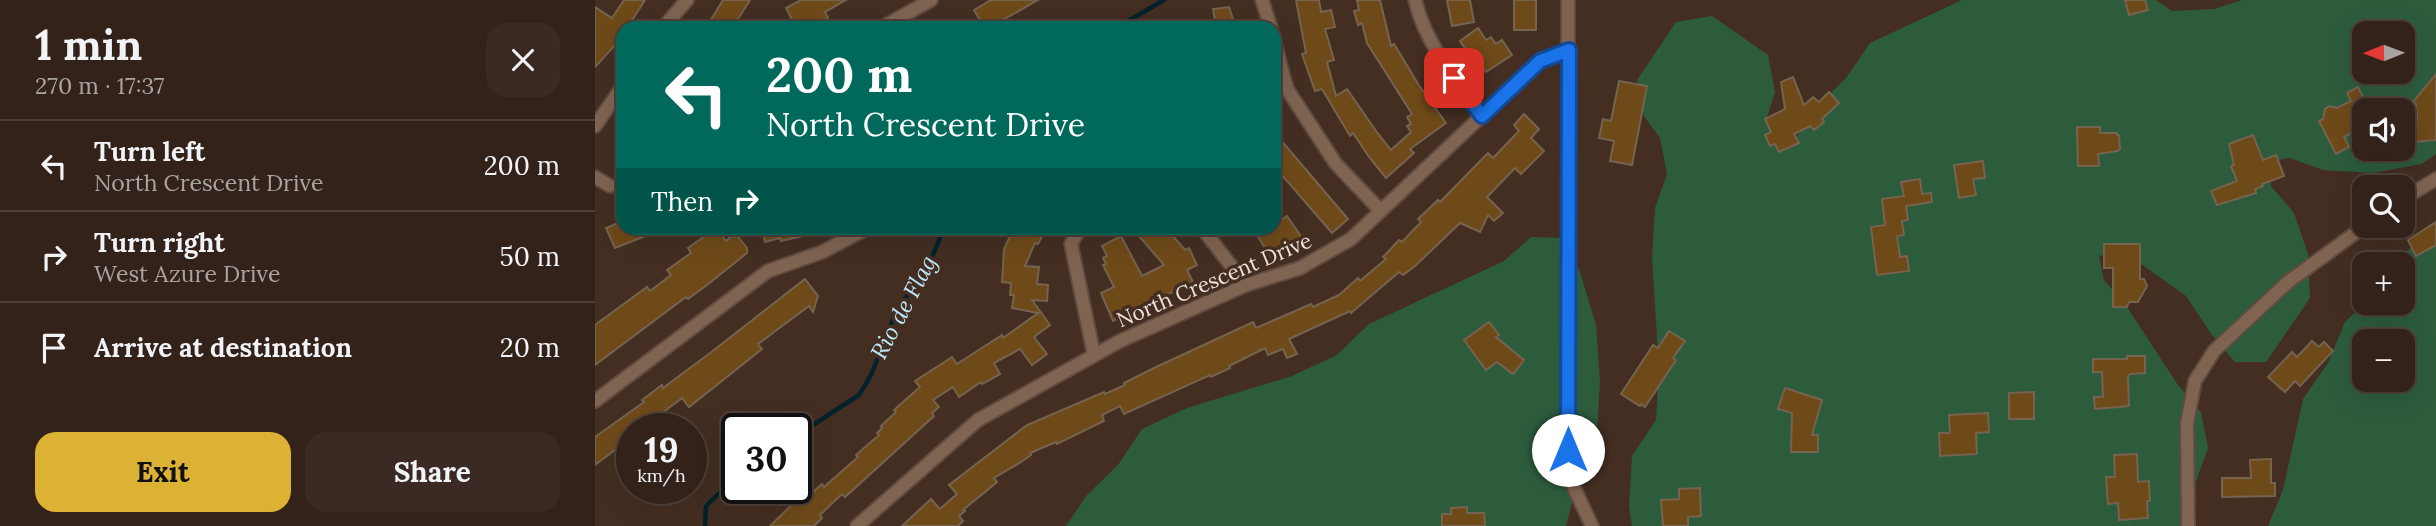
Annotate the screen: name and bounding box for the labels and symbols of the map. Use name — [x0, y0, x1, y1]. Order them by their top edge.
north arrow — [2352, 21, 2415, 84]
pin — [1424, 48, 1484, 108]
street label: North Crescent Drive — [1112, 227, 1316, 333]
water label: Rio de Flag — [864, 250, 942, 364]
speed limit sign: 30 — [721, 413, 812, 504]
position arrow — [1531, 413, 1605, 487]

